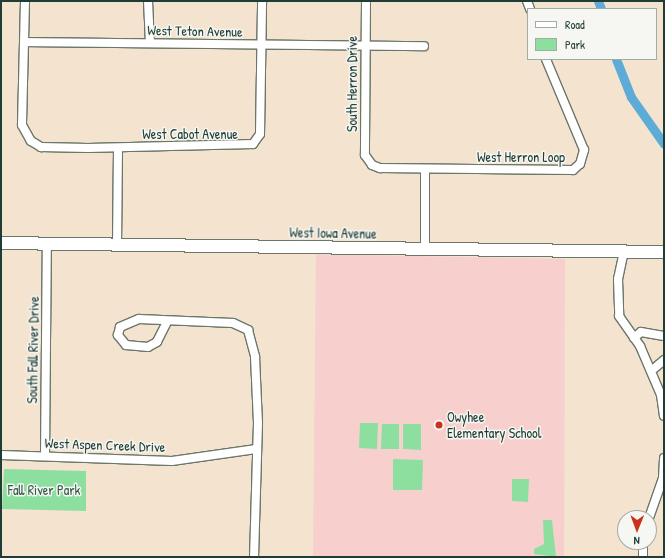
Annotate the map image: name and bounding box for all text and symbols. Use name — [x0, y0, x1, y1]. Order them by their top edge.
legend — [527, 8, 657, 60]
text: Road — [565, 16, 585, 33]
street label: West Teton Avenue — [147, 22, 243, 40]
street label: South Herron Drive — [344, 36, 360, 132]
text: Park — [565, 36, 585, 53]
street label: West Cabot Avenue — [142, 126, 238, 142]
street label: West Herron Loop — [477, 149, 565, 165]
street label: West Iowa Avenue — [289, 224, 377, 242]
street label: South Fall River Drive — [24, 296, 42, 404]
place label: Owyhee Elementary School — [447, 409, 541, 442]
marker: Owyhee Elementary School — [434, 420, 444, 430]
street label: West Aspen Creek Drive — [44, 435, 166, 455]
park label: Fall River Park — [8, 482, 80, 498]
north arrow — [617, 510, 657, 550]
text: N — [634, 534, 640, 548]

